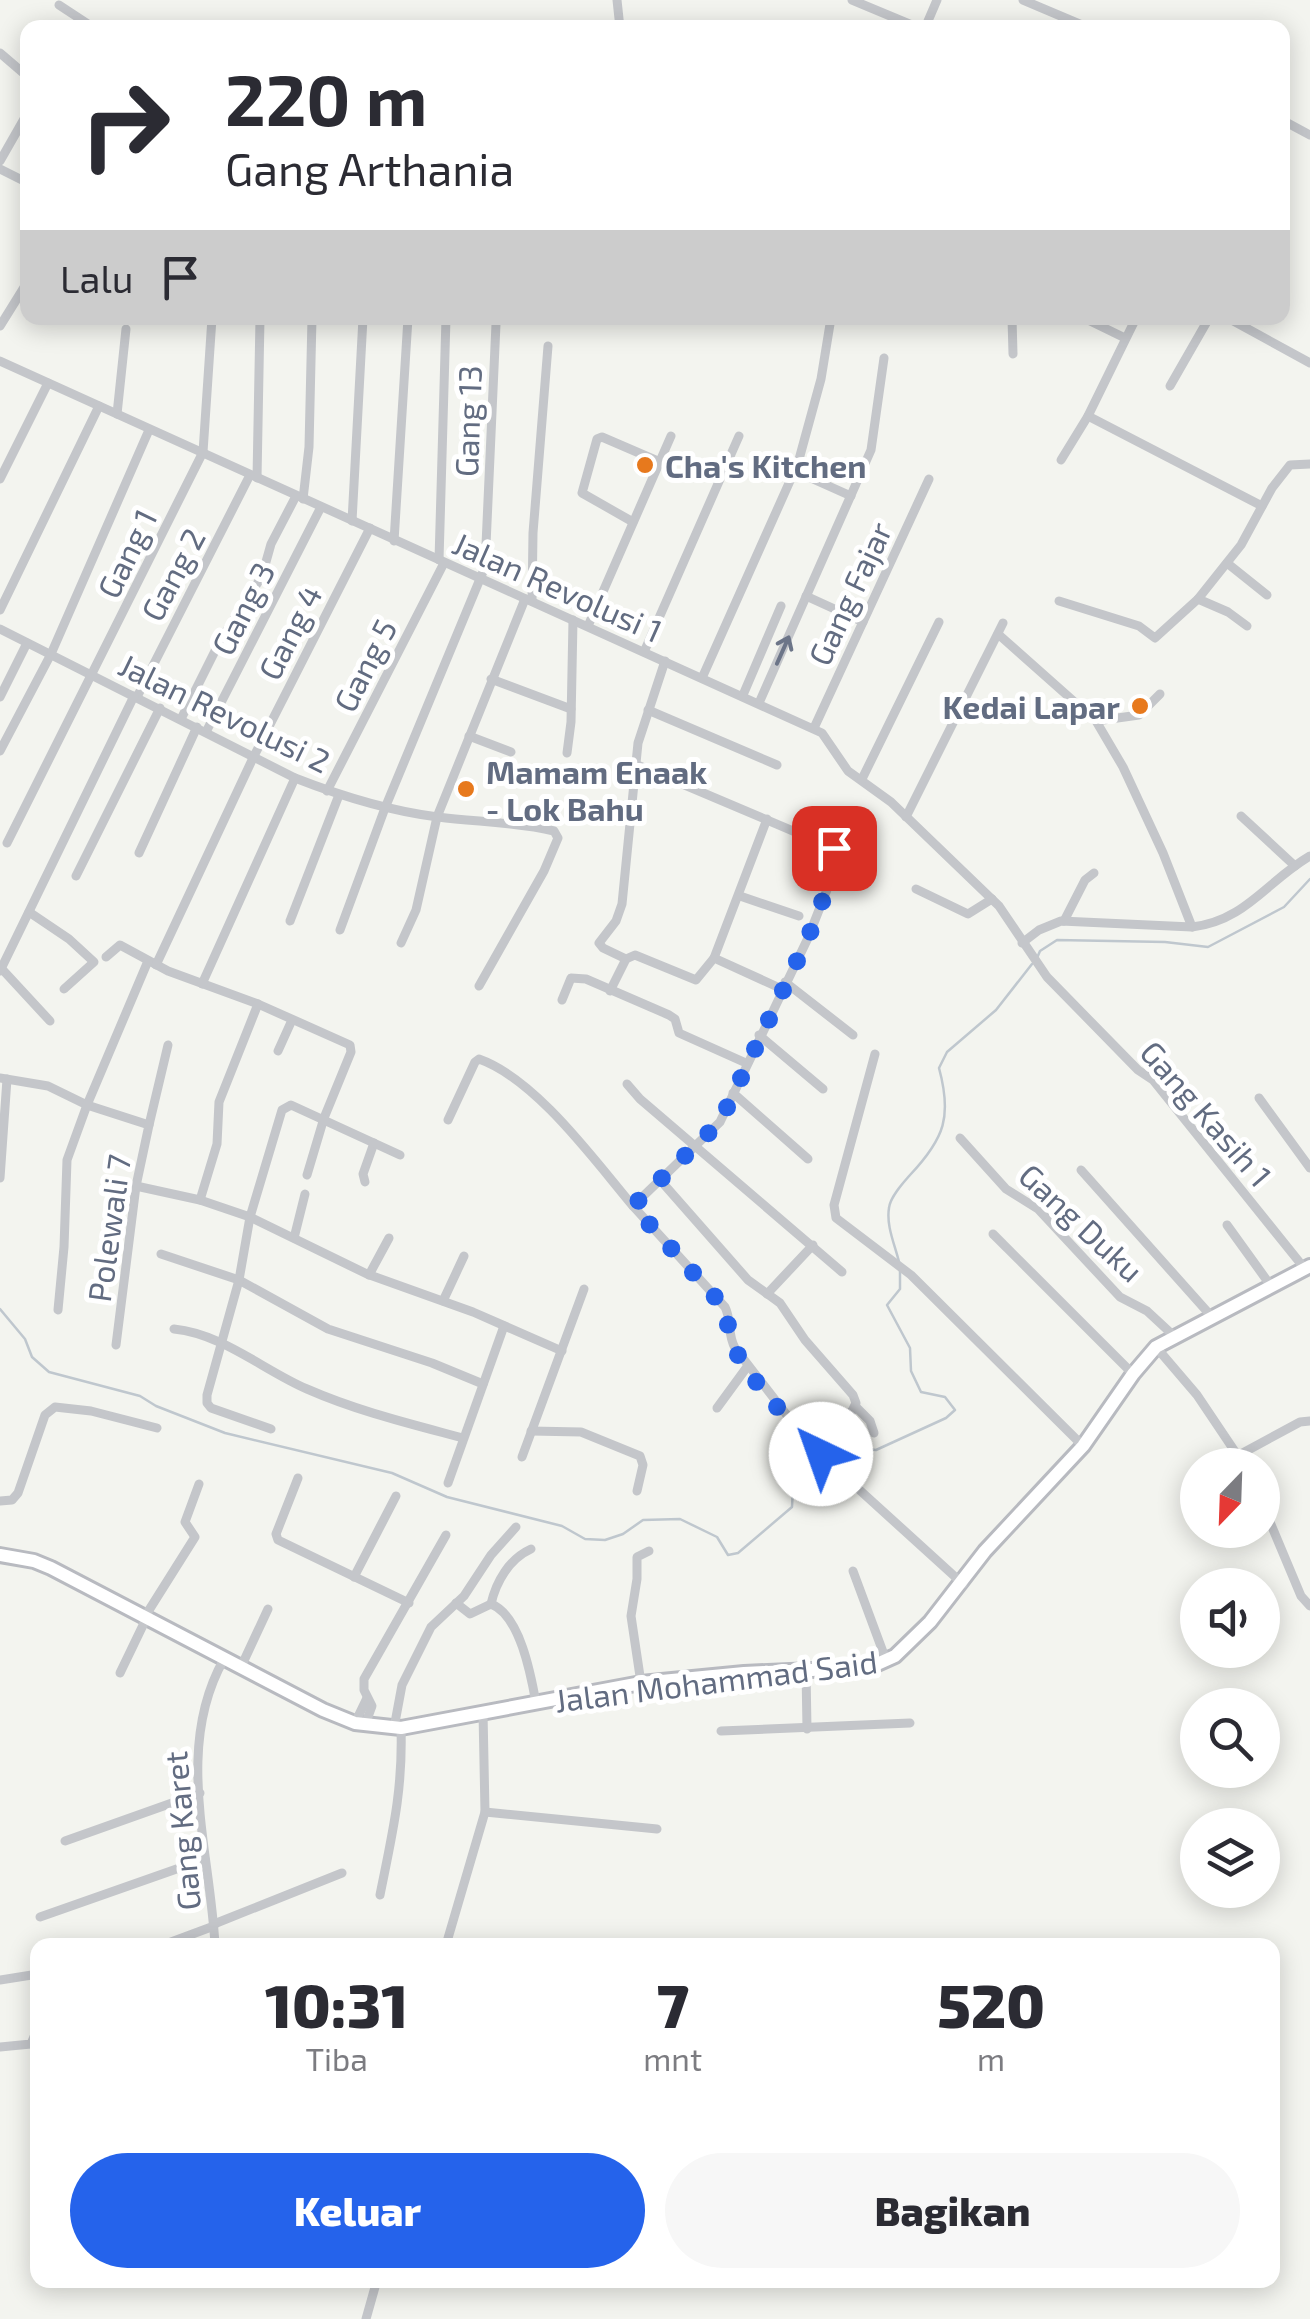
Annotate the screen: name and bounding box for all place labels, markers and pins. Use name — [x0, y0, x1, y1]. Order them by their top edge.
place label: Cha's Kitchen — [665, 446, 867, 484]
marker: Cha's Kitchen — [634, 454, 656, 476]
place label: Kedai Lapar — [943, 687, 1120, 725]
marker: Kedai Lapar — [1129, 695, 1151, 717]
place label: Mamam Enaak - Lok Bahu — [486, 752, 707, 827]
marker: Mamam Enaak - Lok Bahu — [455, 778, 477, 800]
pin — [792, 806, 877, 891]

